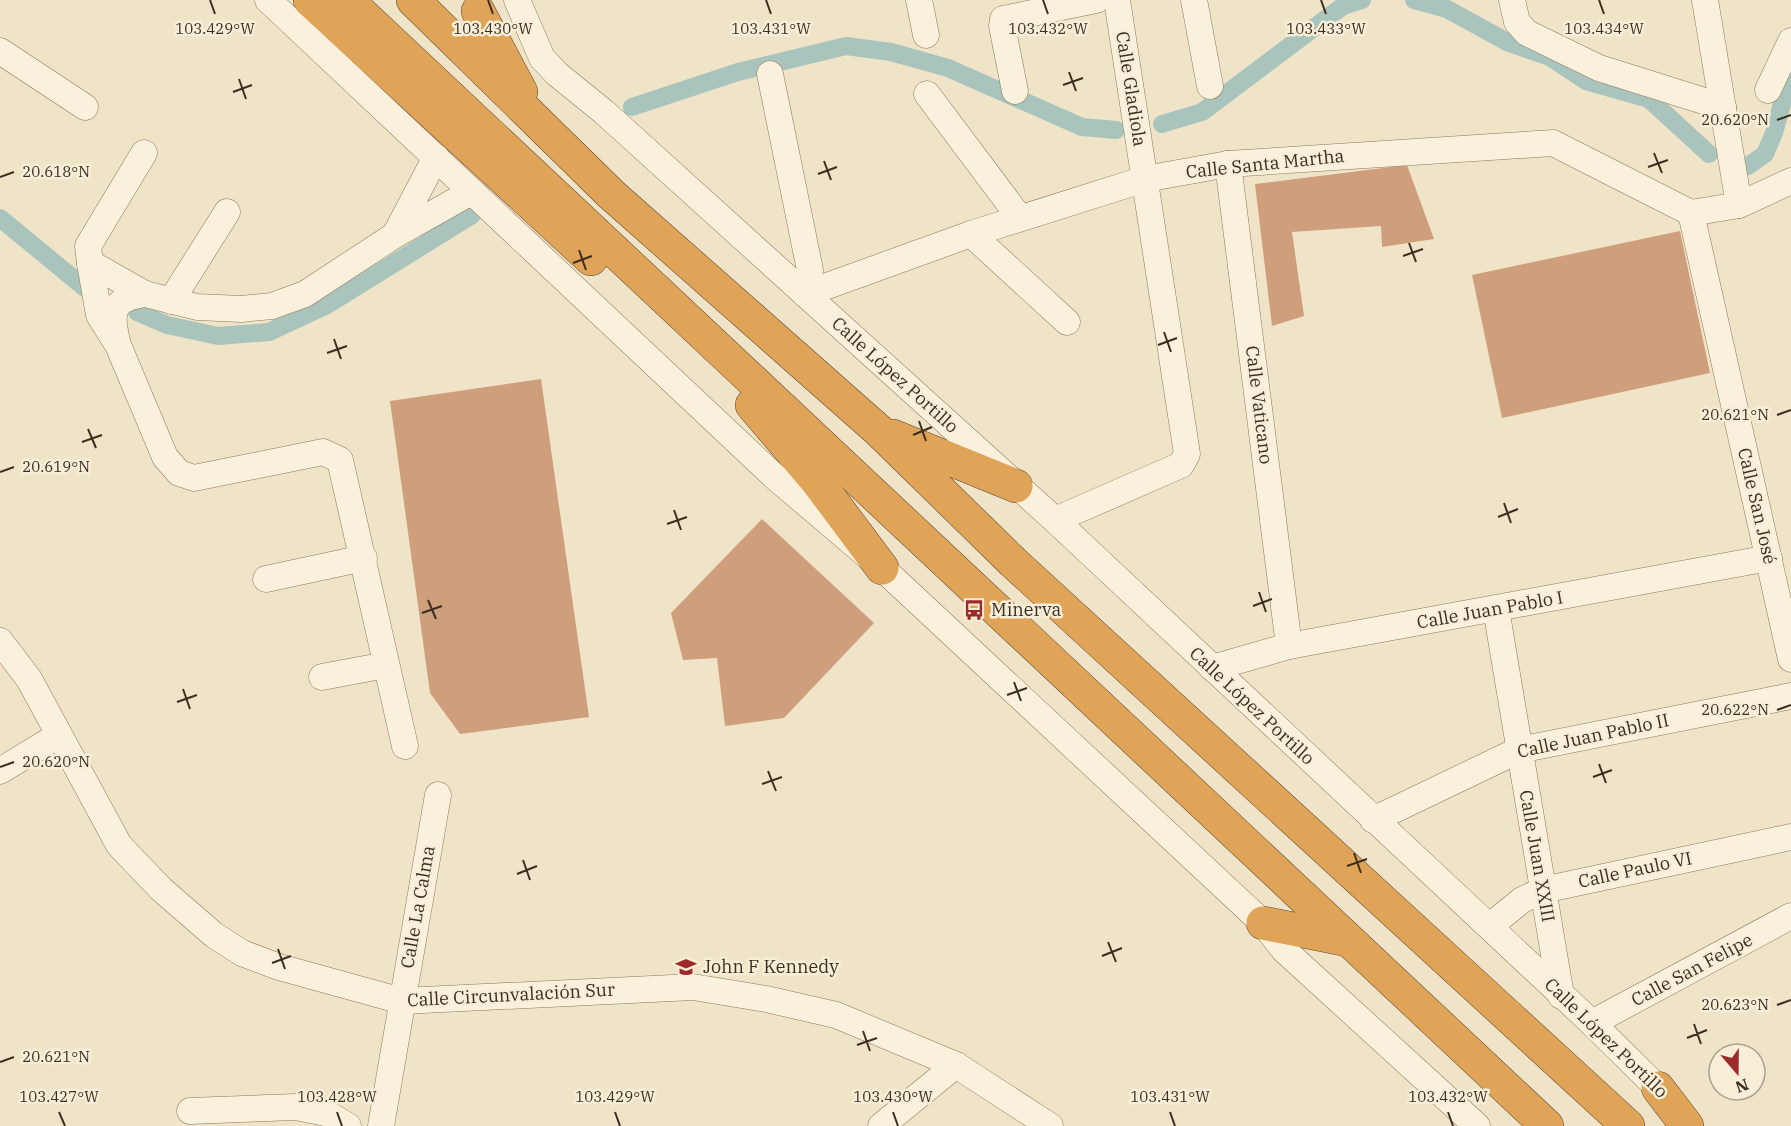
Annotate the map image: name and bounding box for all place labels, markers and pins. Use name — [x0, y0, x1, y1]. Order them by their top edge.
bus stop icon: Minerva — [962, 598, 986, 622]
place label: Minerva — [991, 598, 1061, 621]
school or university icon: John F Kennedy — [674, 955, 698, 979]
place label: John F Kennedy — [703, 955, 839, 978]

